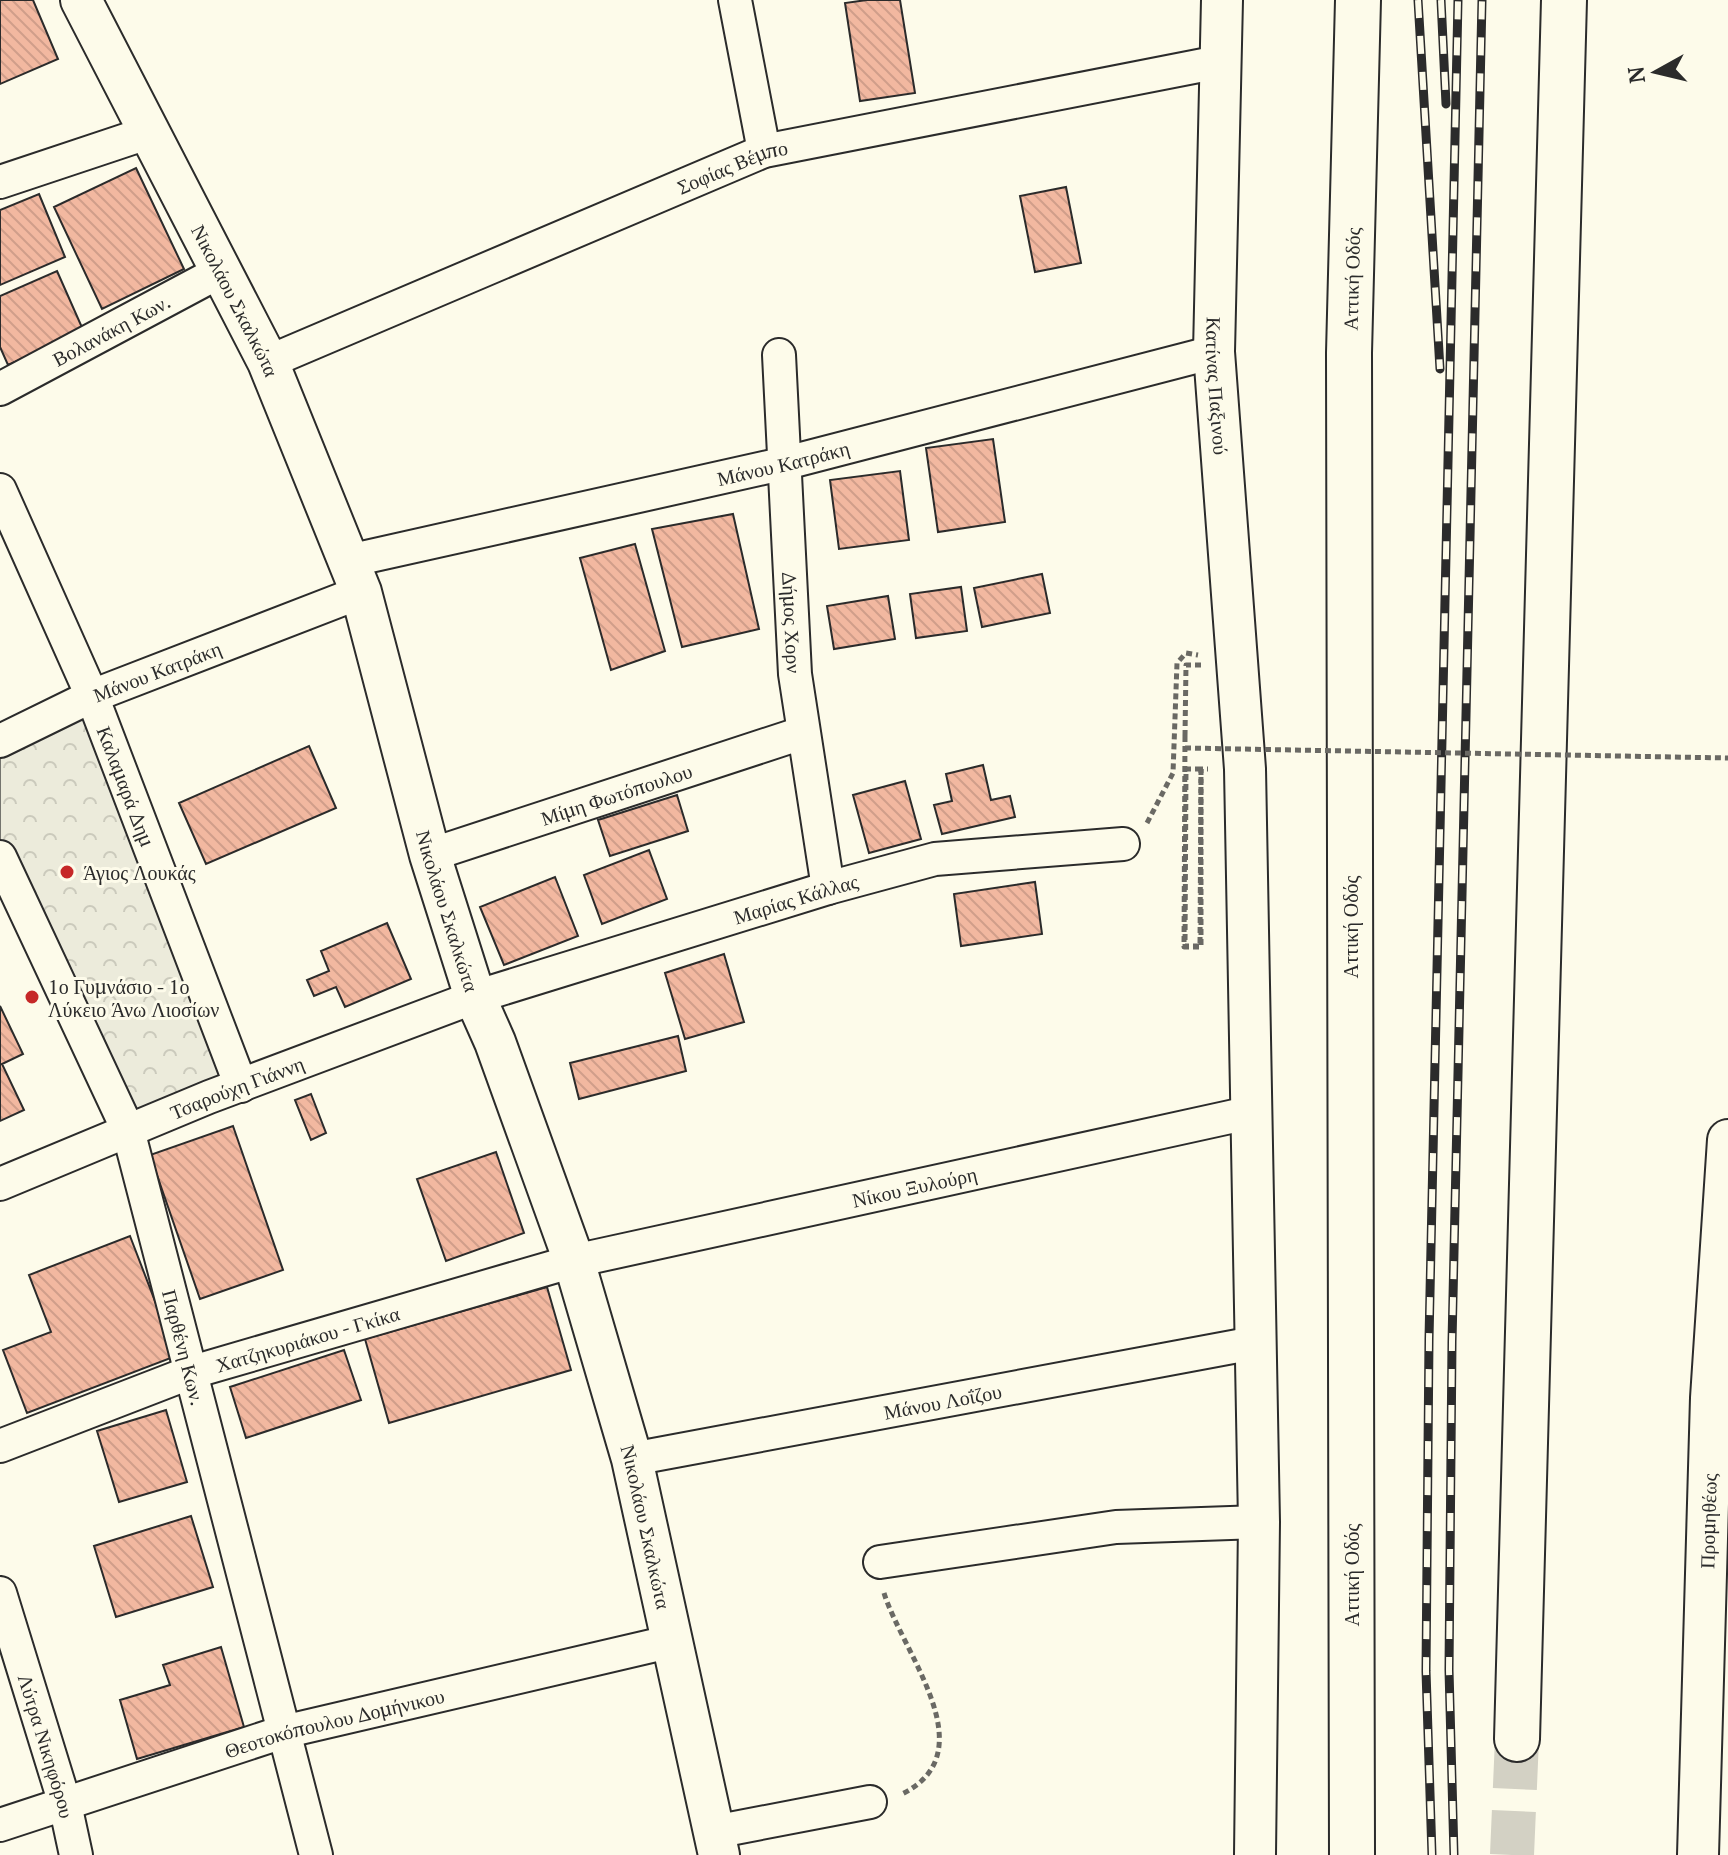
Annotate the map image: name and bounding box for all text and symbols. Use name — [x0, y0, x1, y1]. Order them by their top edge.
north arrow — [1616, 32, 1696, 112]
text: N — [1620, 64, 1651, 85]
street label: Σοφίας Βέμπο — [672, 133, 790, 200]
street label: Νικολάου Σκαλκώτα — [186, 220, 286, 381]
street label: Αττική Οδός — [1336, 227, 1366, 331]
street label: Βολανάκη Κων. — [47, 287, 175, 372]
street label: Κατίνας Παξινού — [1200, 317, 1235, 456]
street label: Μάνου Κατράκη — [714, 434, 852, 492]
street label: Δήμος Χορν — [776, 571, 808, 674]
street label: Μάνου Κατράκη — [89, 634, 225, 708]
street label: Καλαμαρά Δημ — [91, 722, 162, 850]
street label: Μίμη Φωτόπουλου — [537, 756, 695, 831]
street label: Νικολάου Σκαλκώτα — [411, 827, 486, 995]
place label: Άγιος Λουκάς — [83, 859, 196, 886]
marker: Άγιος Λουκάς — [58, 863, 76, 881]
street label: Μαρίας Κάλλας — [730, 867, 861, 930]
street label: Αττική Οδός — [1337, 875, 1364, 979]
place label: 1ο Γυμνάσιο - 1ο Λύκειο Άνω Λιοσίων — [48, 973, 219, 1023]
marker: 1ο Γυμνάσιο - 1ο Λύκειο Άνω Λιοσίων — [23, 988, 41, 1006]
street label: Τσαρούχη Γιάννη — [166, 1049, 308, 1125]
street label: Νίκου Ξυλούρη — [849, 1160, 979, 1213]
street label: Παρθένη Κων. — [156, 1286, 212, 1408]
street label: Χατζηκυριάκου - Γκίκα — [212, 1299, 403, 1378]
street label: Μάνου Λοΐζου — [881, 1377, 1004, 1425]
street label: Νικολάου Σκαλκώτα — [615, 1441, 678, 1612]
street label: Προμηθέως — [1693, 1473, 1722, 1569]
street label: Αττική Οδός — [1338, 1523, 1365, 1627]
street label: Λύτρα Νικηφόρου — [12, 1670, 81, 1821]
street label: Θεοτοκόπουλου Δομήνικου — [221, 1681, 447, 1764]

